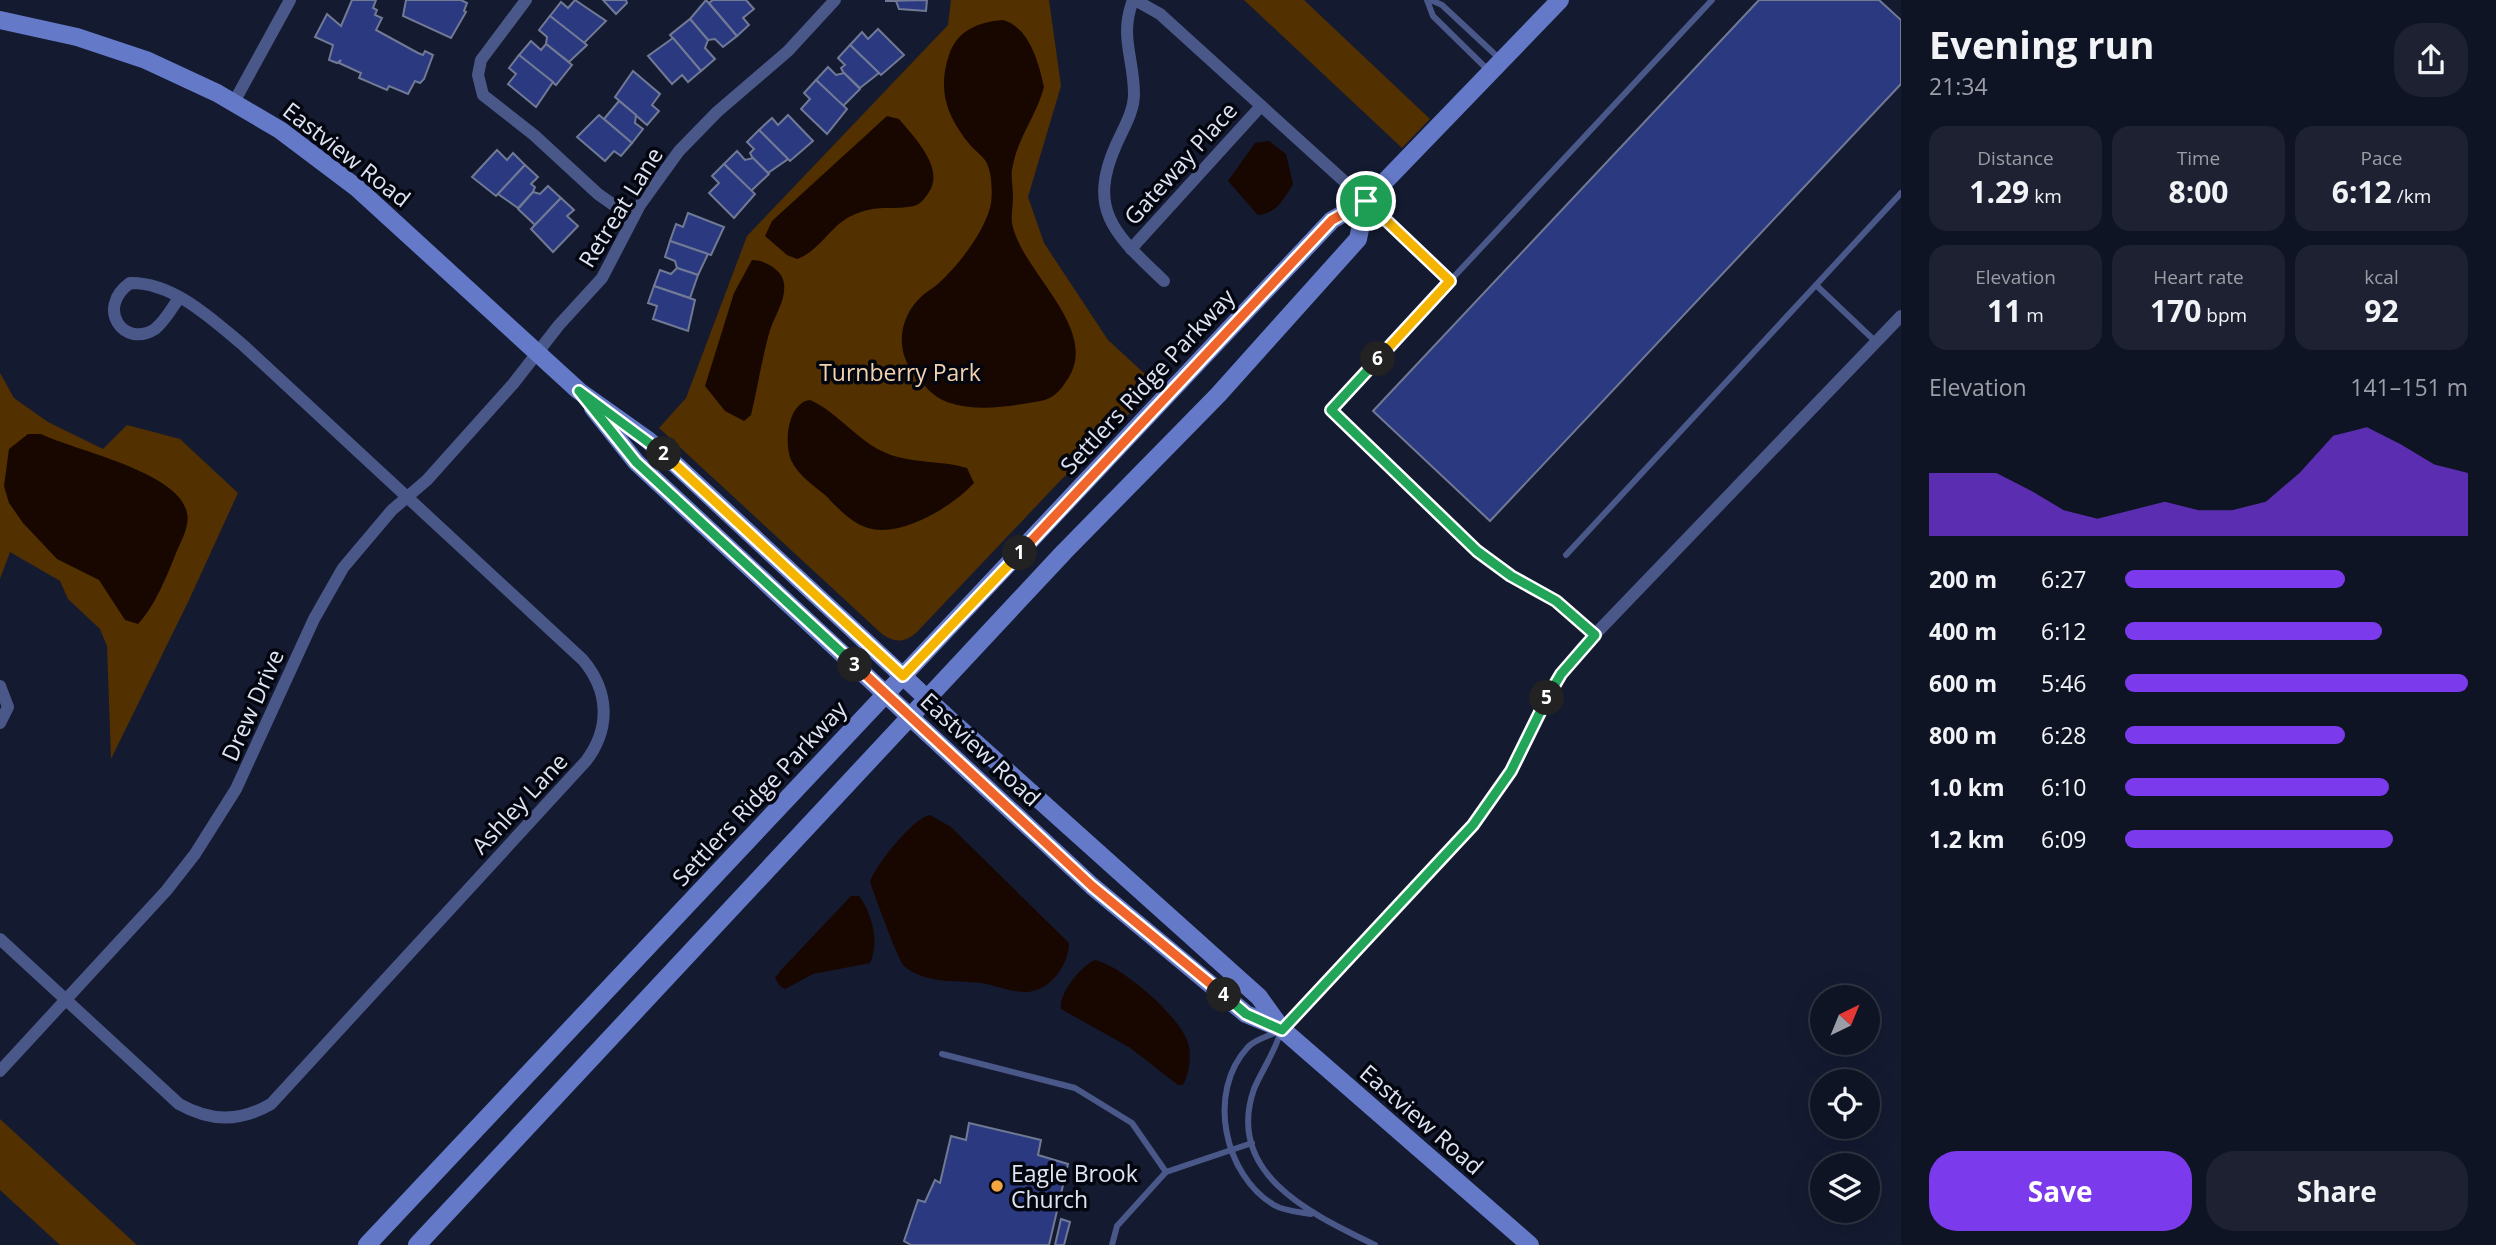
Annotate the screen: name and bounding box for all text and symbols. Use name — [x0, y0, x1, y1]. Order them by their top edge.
text: Evening run — [1929, 18, 2154, 70]
button: share — [2394, 23, 2468, 97]
text: 21:34 — [1929, 70, 1988, 102]
street label: Eastview Road — [277, 94, 417, 214]
street label: Gateway Place — [1116, 95, 1244, 231]
street label: Retreat Lane — [570, 141, 670, 273]
text: Distance — [1977, 145, 2054, 171]
text: Time — [2177, 145, 2220, 171]
text: Pace — [2361, 145, 2402, 171]
pin — [1336, 171, 1396, 231]
text: 1.29 — [1969, 171, 2029, 212]
text: 8:00 — [2168, 171, 2229, 212]
text: 6:12 — [2332, 171, 2392, 212]
icon: arrive — [1347, 182, 1385, 220]
text: km — [2029, 183, 2062, 209]
text: /km — [2392, 183, 2431, 209]
text: Elevation — [1975, 264, 2056, 290]
text: Heart rate — [2153, 264, 2244, 290]
text: kcal — [2364, 264, 2399, 290]
street label: Settlers Ridge Parkway — [1053, 281, 1242, 481]
text: 11 — [1987, 290, 2021, 331]
text: 170 — [2150, 290, 2201, 331]
text: 92 — [2364, 290, 2399, 331]
text: m — [2021, 302, 2044, 328]
text: bpm — [2201, 302, 2247, 328]
pin: 6 — [1360, 342, 1396, 376]
text: 6 — [1372, 345, 1383, 371]
park label: Turnberry Park — [819, 356, 981, 388]
text: Elevation — [1929, 371, 2027, 403]
text: 141–151 m — [2350, 371, 2468, 403]
pin: 2 — [646, 436, 682, 472]
text: 2 — [658, 440, 669, 466]
pin: 1 — [1002, 536, 1038, 570]
text: 1 — [1014, 539, 1025, 565]
text: 200 m — [1929, 563, 1997, 595]
text: 6:27 — [2041, 563, 2087, 595]
text: 400 m — [1929, 615, 1997, 647]
text: 6:12 — [2041, 615, 2087, 647]
street label: Drew Drive — [213, 644, 291, 766]
pin: 3 — [838, 648, 872, 682]
text: 3 — [849, 651, 860, 677]
text: 600 m — [1929, 667, 1997, 699]
text: 5:46 — [2041, 667, 2087, 699]
pin: 5 — [1530, 680, 1564, 716]
text: 5 — [1541, 684, 1552, 710]
street label: Eastview Road — [914, 685, 1048, 813]
street label: Settlers Ridge Parkway — [665, 693, 854, 893]
text: 800 m — [1929, 719, 1997, 751]
text: 6:28 — [2041, 719, 2087, 751]
street label: Ashley Lane — [464, 745, 574, 861]
text: 1.0 km — [1929, 771, 2005, 803]
text: 6:10 — [2041, 771, 2087, 803]
text: 1.2 km — [1929, 823, 2005, 855]
text: 6:09 — [2041, 823, 2087, 855]
pin: 4 — [1206, 978, 1242, 1012]
text: 4 — [1218, 981, 1229, 1007]
north arrow — [1810, 985, 1880, 1055]
map controls — [1810, 985, 1880, 1223]
street label: Eastview Road — [1354, 1057, 1490, 1181]
button: locate — [1810, 1069, 1880, 1139]
button: Save — [1929, 1151, 2192, 1231]
button: Share — [2206, 1151, 2468, 1231]
button: layers — [1810, 1153, 1880, 1223]
place label: Eagle Brook Church — [1011, 1157, 1138, 1215]
marker: Eagle Brook Church — [989, 1178, 1005, 1194]

